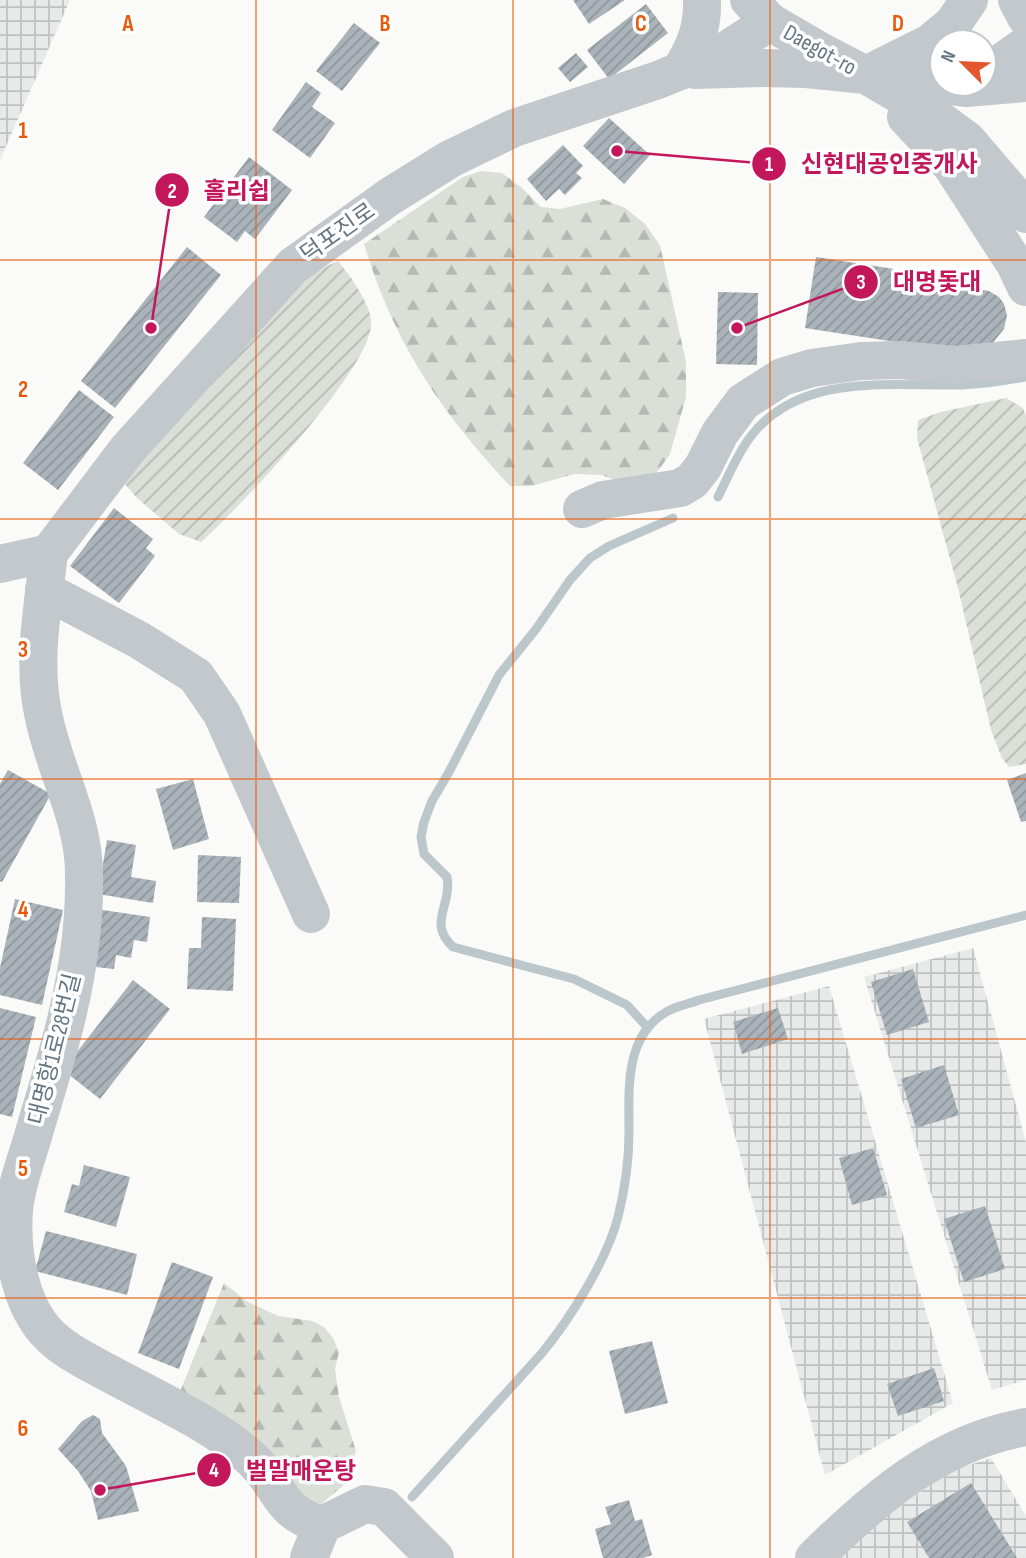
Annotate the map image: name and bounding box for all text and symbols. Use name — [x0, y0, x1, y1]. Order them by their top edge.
text: A — [122, 10, 135, 38]
text: B — [380, 10, 391, 38]
text: C — [635, 10, 647, 38]
text: D — [892, 10, 904, 38]
street label: Daegot-ro — [779, 19, 861, 81]
north arrow — [928, 28, 998, 98]
text: N — [936, 47, 961, 66]
text: 1 — [18, 117, 28, 145]
callout: 신현대공인중개사 — [752, 141, 992, 186]
text: 신현대공인중개사 — [801, 150, 977, 179]
text: 1 — [765, 152, 773, 177]
callout: 홀리쉽 — [154, 168, 284, 213]
text: 홀리쉽 — [204, 177, 270, 206]
text: 2 — [167, 179, 177, 204]
street label: 덕포진로 — [295, 197, 381, 269]
callout: 대명돛대 — [843, 259, 995, 304]
text: 대명돛대 — [893, 268, 981, 297]
text: 3 — [856, 270, 866, 295]
text: 2 — [18, 376, 28, 404]
text: 3 — [18, 636, 28, 664]
text: 4 — [18, 896, 29, 924]
street label: 대명항1로28번길 — [23, 971, 87, 1127]
text: 5 — [18, 1155, 28, 1183]
text: 6 — [18, 1415, 28, 1443]
callout: 벌말매운탕 — [197, 1448, 370, 1493]
text: 벌말매운탕 — [246, 1457, 356, 1486]
text: 4 — [209, 1458, 219, 1483]

